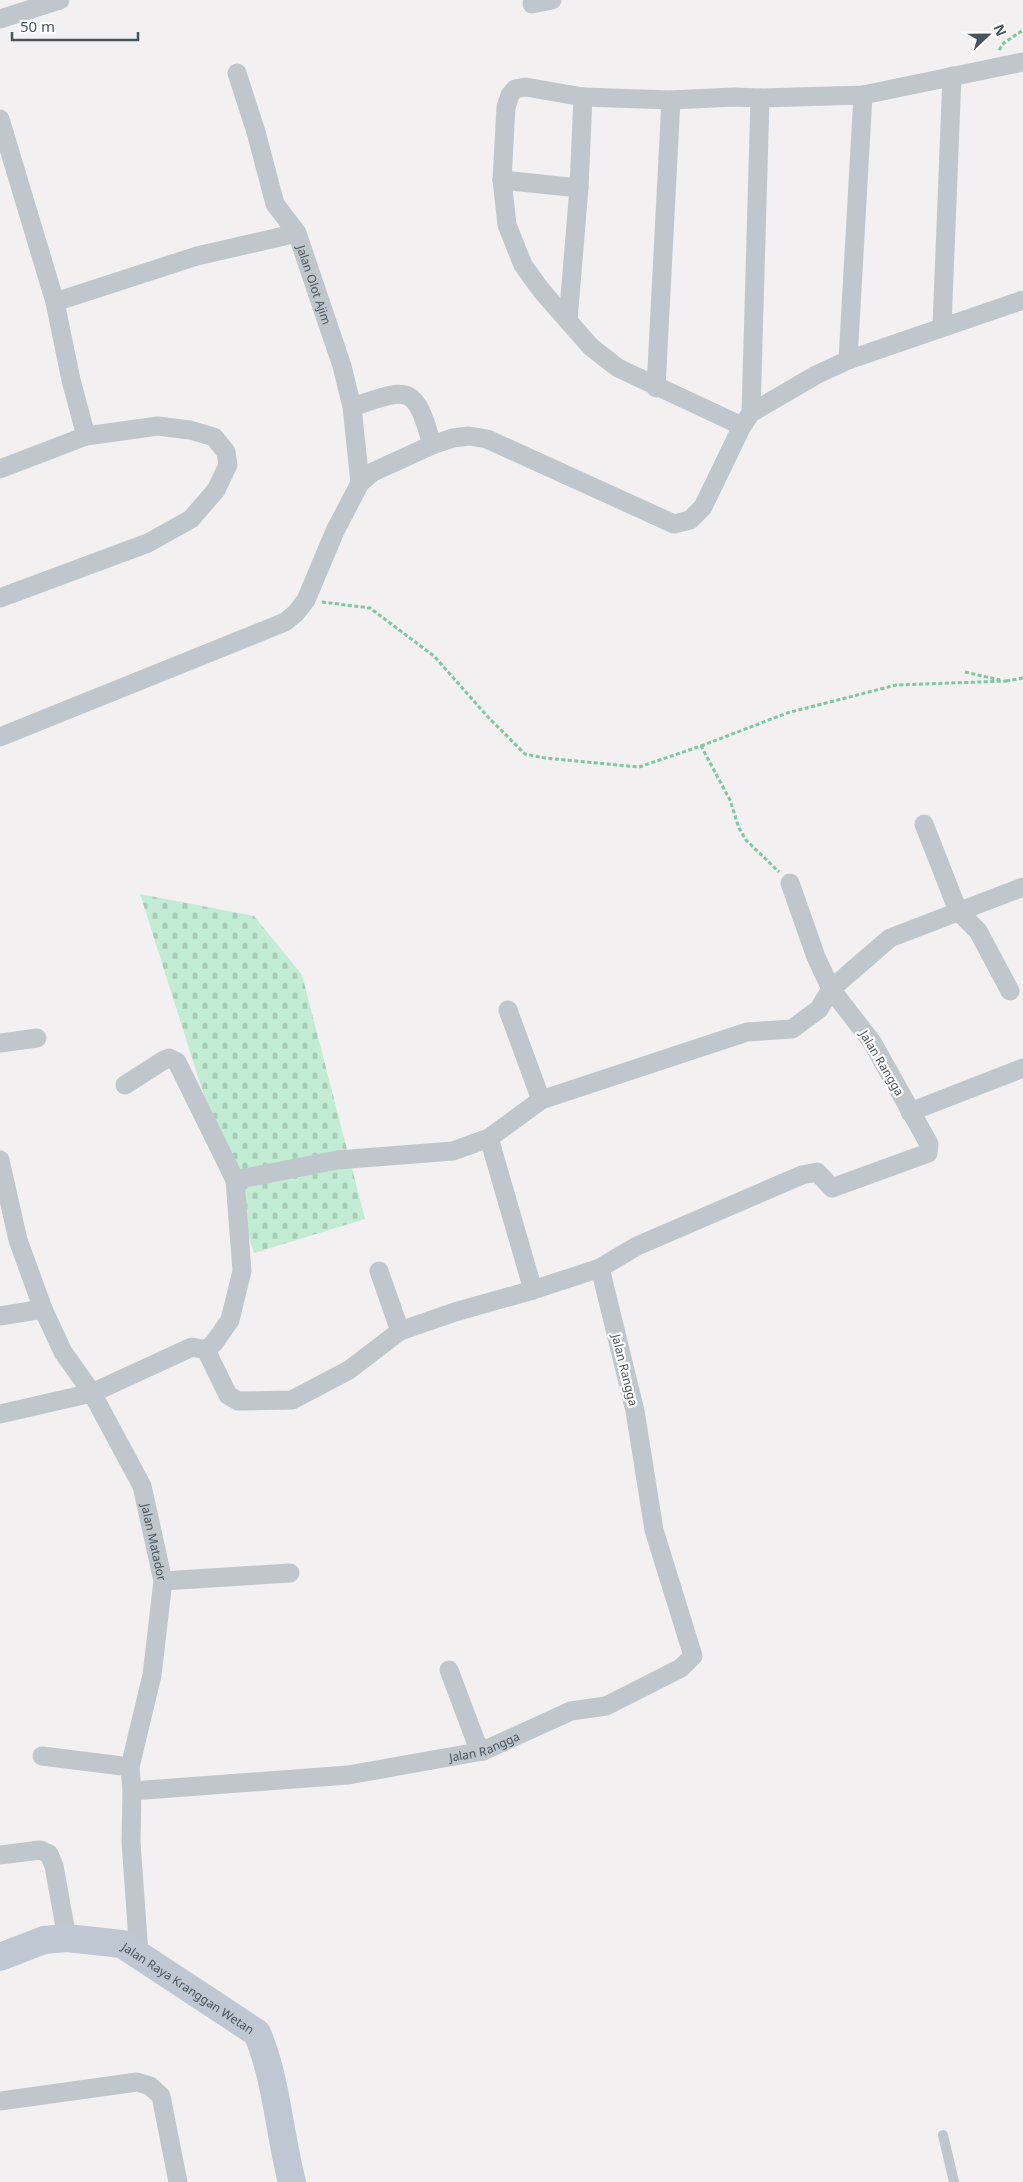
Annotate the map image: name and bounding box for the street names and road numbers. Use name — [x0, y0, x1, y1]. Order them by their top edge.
street label: Jalan Olot Ajim — [293, 242, 336, 327]
street label: Jalan Rangga — [855, 1026, 908, 1099]
street label: Jalan Rangga — [608, 1331, 642, 1408]
street label: Jalan Matador — [137, 1501, 171, 1582]
street label: Jalan Rangga — [447, 1727, 522, 1766]
street label: Jalan Raya Kranggan Wetan — [118, 1937, 258, 2038]

